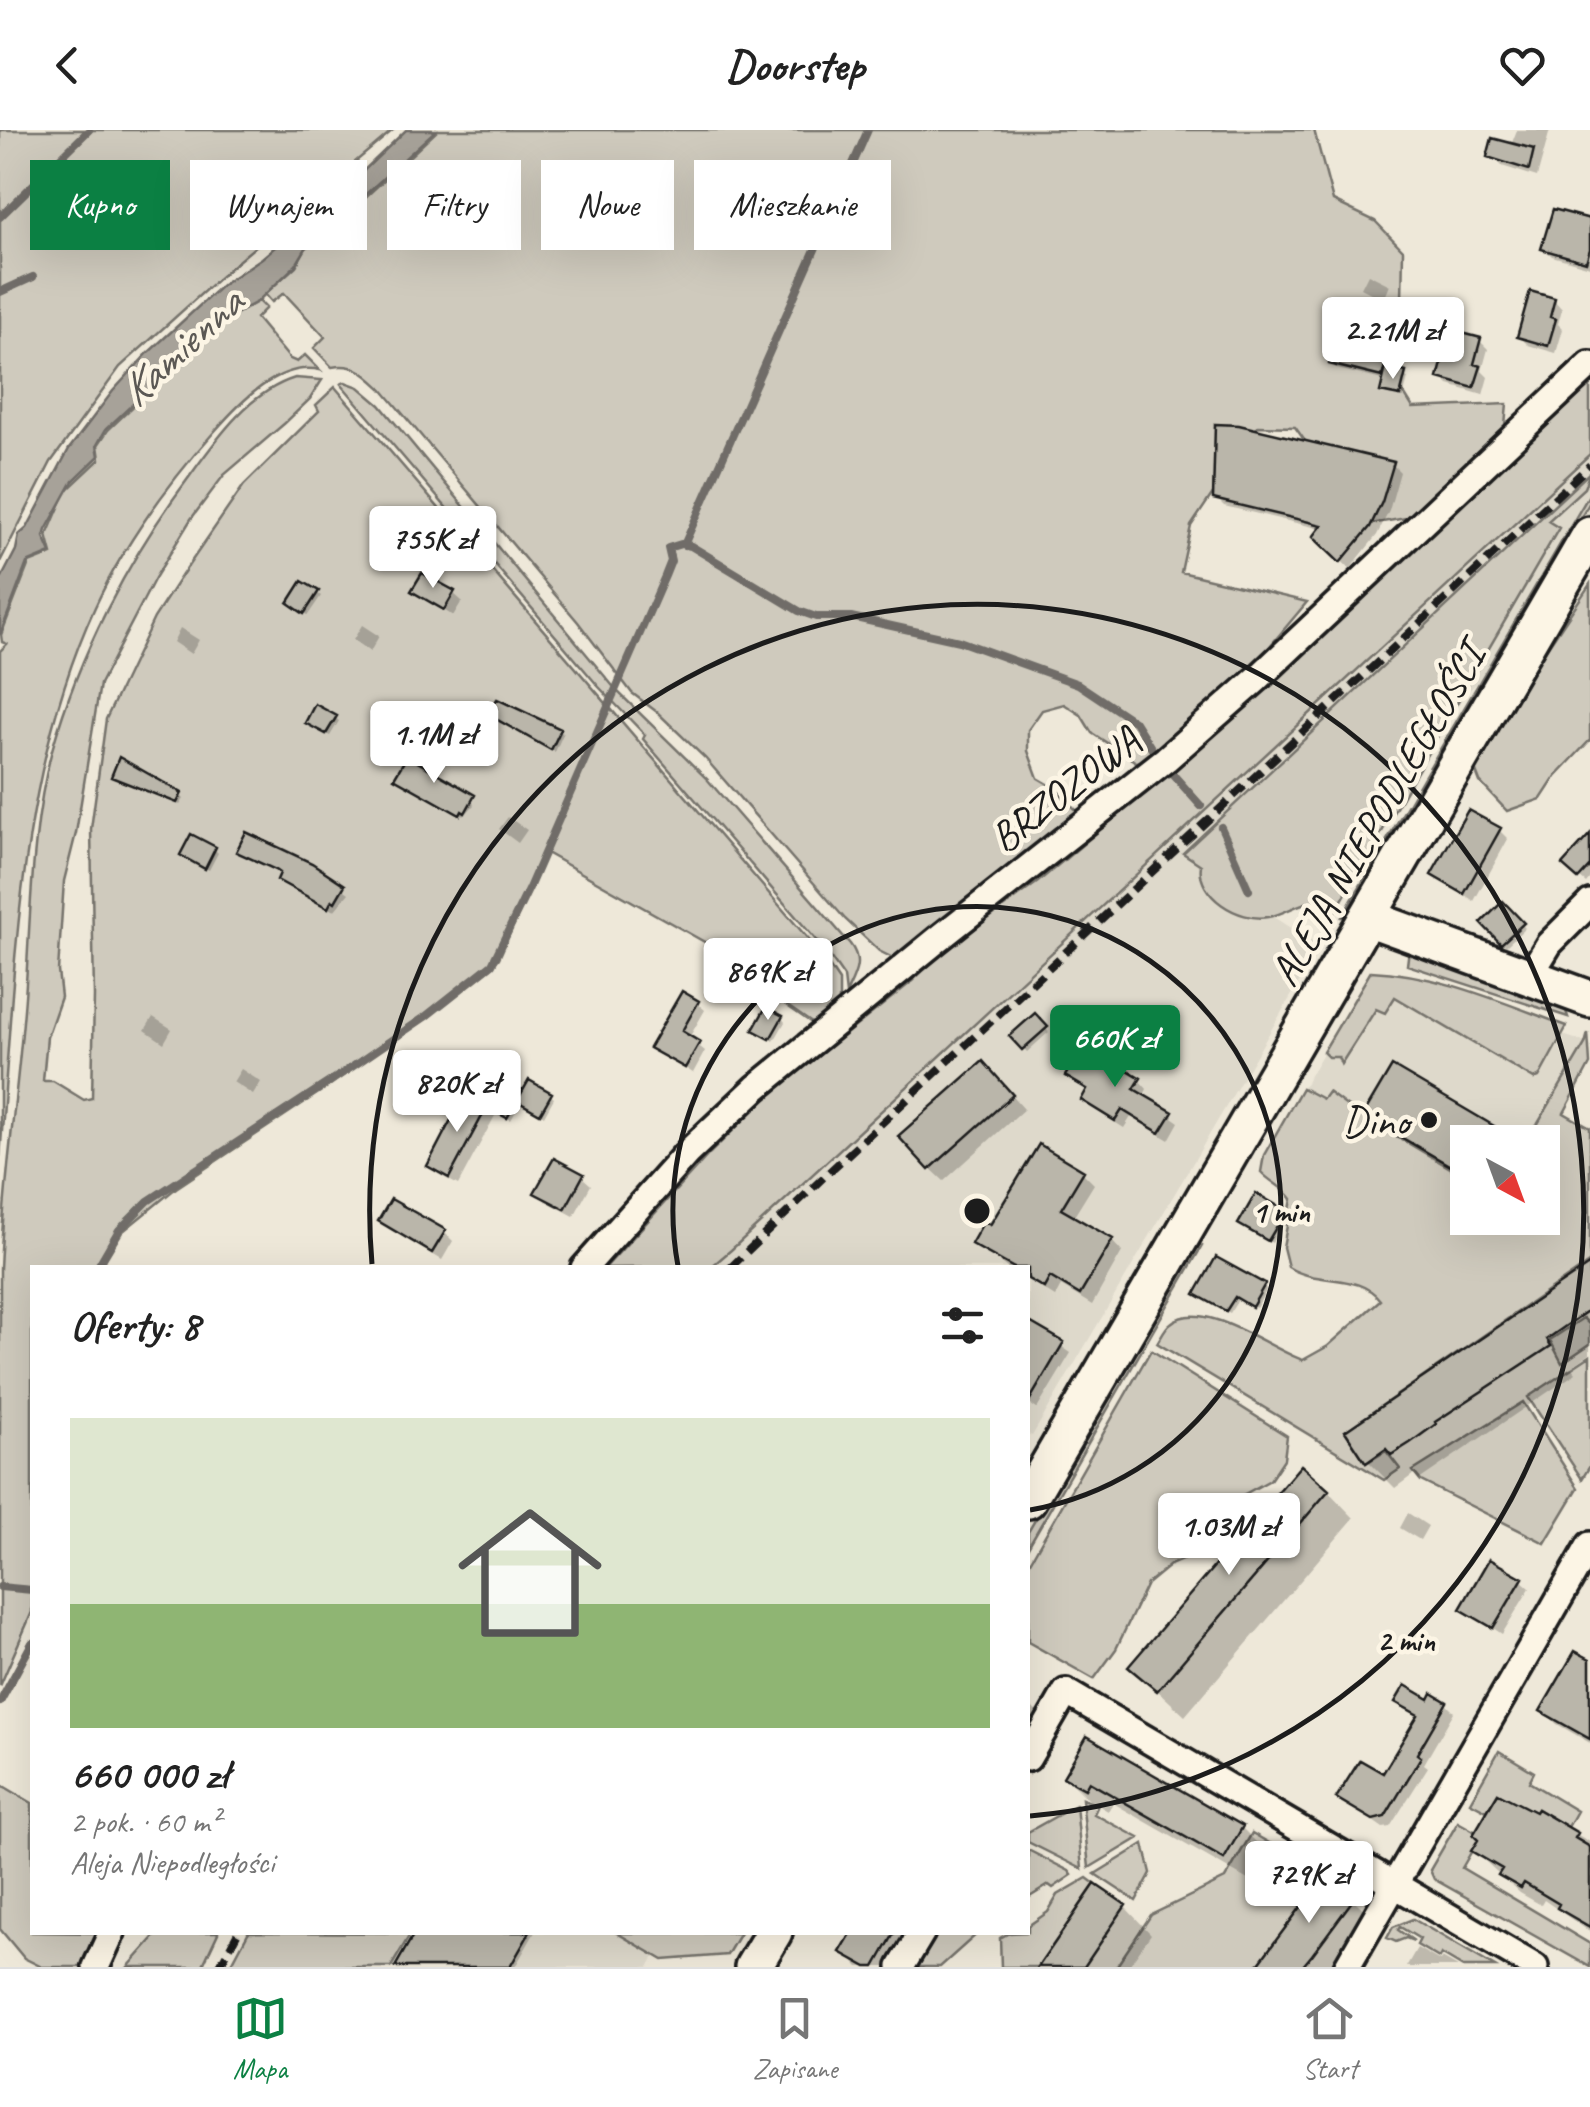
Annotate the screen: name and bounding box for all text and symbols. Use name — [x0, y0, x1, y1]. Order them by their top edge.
text: Doorstep — [726, 37, 864, 94]
icon: back — [40, 38, 95, 93]
icon: heart — [1495, 38, 1550, 93]
chip: Kupno — [30, 160, 170, 250]
chip: Wynajem — [190, 160, 367, 250]
chip: Filtry — [387, 160, 521, 250]
chip: Nowe — [541, 160, 674, 250]
chip: Mieszkanie — [694, 160, 891, 250]
water label: Kamienna — [107, 273, 258, 419]
pin: 2.21M zł — [1290, 297, 1496, 382]
text: 2.21M zł — [1344, 309, 1442, 350]
pin: 755K zł — [341, 506, 525, 591]
text: 755K zł — [391, 518, 475, 559]
street label: ALEJA NIEPODLEGŁOŚCI — [1258, 626, 1501, 995]
pin: 1.1M zł — [342, 701, 526, 786]
text: 1.1M zł — [392, 713, 476, 754]
street label: BRZOZOWA — [979, 714, 1151, 864]
pin: 869K zł — [676, 938, 860, 1023]
text: 869K zł — [726, 950, 810, 991]
pin: 660K zł — [1023, 1005, 1207, 1090]
text: 660K zł — [1072, 1017, 1158, 1058]
pin: 820K zł — [365, 1050, 549, 1135]
text: 820K zł — [415, 1062, 499, 1103]
place label: Dino — [1343, 1095, 1413, 1148]
marker: Dino — [1418, 1109, 1440, 1131]
north arrow — [1450, 1125, 1560, 1235]
map controls — [1450, 1125, 1560, 1235]
centre of rings — [959, 1193, 995, 1229]
text: 1 min — [1252, 1193, 1311, 1231]
icon: filters — [935, 1298, 990, 1353]
text: Oferty: 8 — [70, 1299, 199, 1352]
icon: home — [440, 1483, 620, 1663]
pin: 1.03M zł — [1126, 1493, 1332, 1578]
text: 1.03M zł — [1180, 1505, 1278, 1546]
text: 2 min — [1377, 1622, 1436, 1660]
text: 660 000 zł — [70, 1748, 228, 1801]
text: 2 pok. · 60 m² — [70, 1801, 220, 1842]
pin: 729K zł — [1217, 1841, 1401, 1926]
text: Aleja Niepodległości — [70, 1842, 274, 1883]
text: 729K zł — [1267, 1853, 1351, 1894]
tab: Mapa — [233, 1991, 288, 2086]
tab: Zapisane — [753, 1991, 837, 2086]
tab: Start — [1302, 1991, 1357, 2086]

